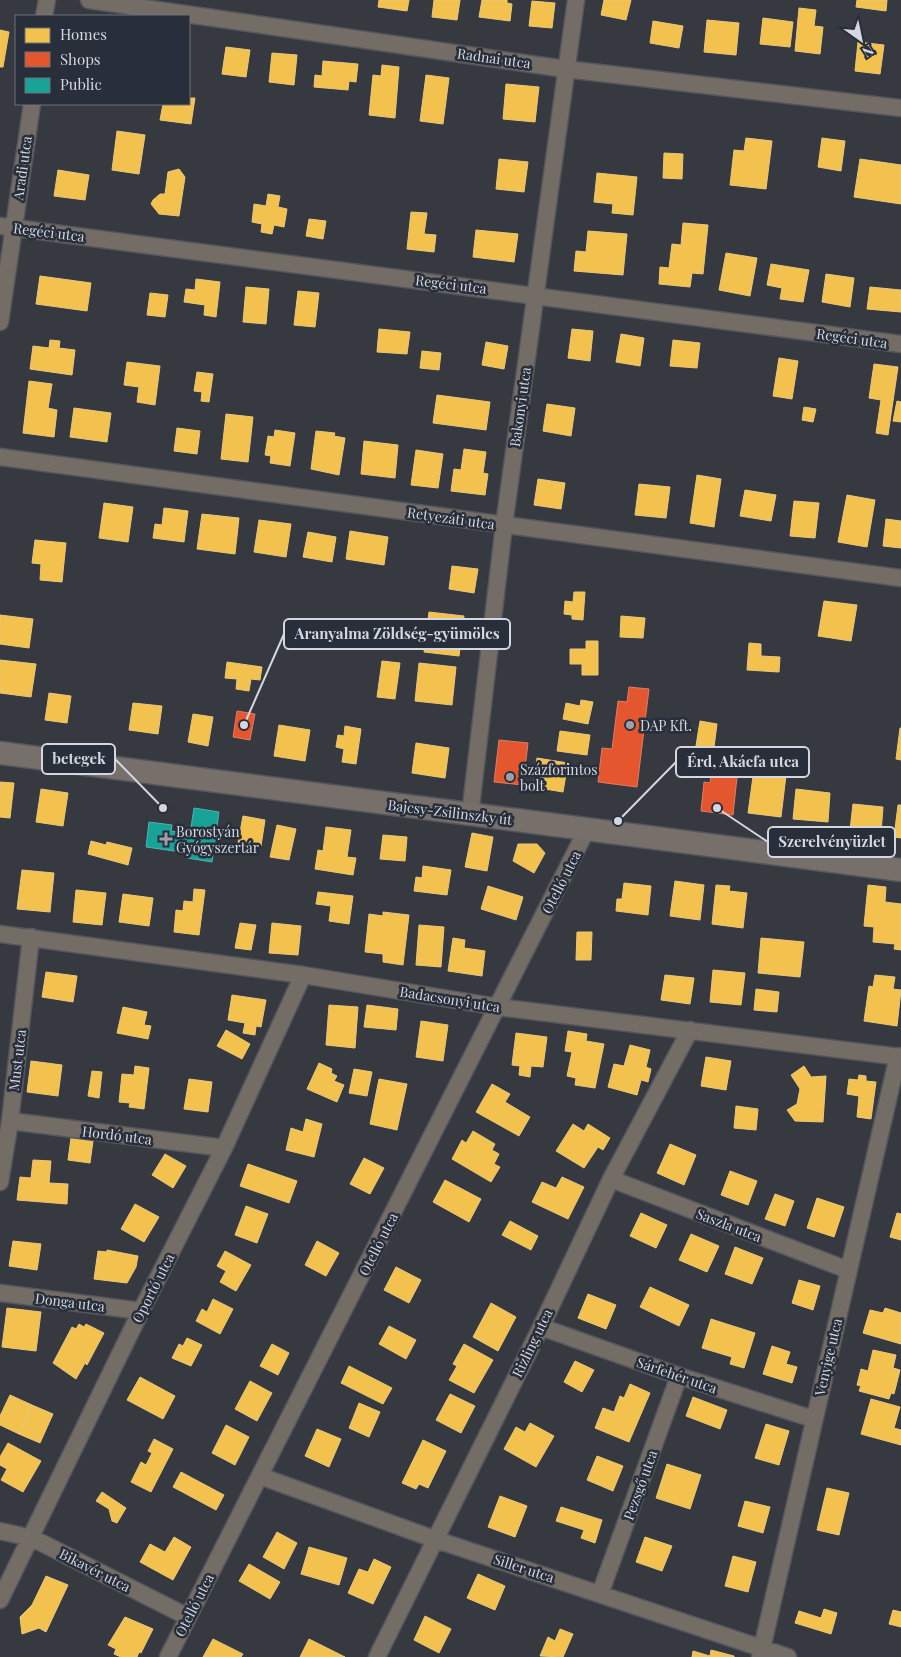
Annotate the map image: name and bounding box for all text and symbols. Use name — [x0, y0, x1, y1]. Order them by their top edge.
legend — [15, 15, 190, 105]
north arrow — [836, 15, 886, 65]
text: Homes — [60, 24, 107, 44]
text: N — [859, 41, 878, 62]
street label: Radnai utca — [456, 43, 532, 73]
text: Shops — [60, 49, 101, 69]
text: Public — [60, 74, 102, 94]
street label: Aradi utca — [8, 135, 36, 202]
street label: Regéci utca — [12, 218, 86, 246]
street label: Regéci utca — [414, 270, 488, 298]
street label: Regéci utca — [815, 324, 889, 352]
street label: Bakonyi utca — [505, 366, 535, 448]
street label: Retyezáti utca — [406, 502, 496, 534]
callout: Aranyalma Zöldség-gyümölcs — [284, 619, 510, 649]
text: Aranyalma Zöldség-gyümölcs — [293, 623, 500, 643]
place label: DAP Kft. — [640, 716, 692, 735]
marker: DAP Kft. — [624, 719, 636, 731]
callout: betegek — [42, 744, 115, 774]
callout: Érd, Akácfa utca — [676, 747, 809, 777]
text: betegek — [52, 748, 106, 768]
text: Érd, Akácfa utca — [687, 751, 799, 771]
place label: Százforintos bolt — [520, 760, 598, 795]
marker: Százforintos bolt — [504, 771, 516, 783]
street label: Bajcsy-Zsilinszky út — [387, 795, 514, 829]
place label: Borostyán Gyógyszertár — [176, 822, 260, 857]
callout: Szerelvényüzlet — [768, 827, 895, 857]
text: Szerelvényüzlet — [778, 831, 886, 851]
marker: Borostyán Gyógyszertár — [160, 833, 172, 845]
street label: Otelló utca — [537, 847, 585, 917]
street label: Badacsonyi utca — [398, 982, 502, 1016]
street label: Must utca — [4, 1028, 30, 1092]
street label: Hordó utca — [81, 1121, 153, 1149]
street label: Saszla utca — [694, 1204, 764, 1246]
street label: Otelló utca — [354, 1209, 402, 1279]
street label: Oportó utca — [127, 1250, 179, 1326]
street label: Donga utca — [34, 1288, 106, 1316]
street label: Rizling utca — [507, 1306, 557, 1380]
street label: Venyige utca — [810, 1316, 846, 1399]
street label: Sárfehér utca — [634, 1352, 720, 1398]
street label: Pezsgő utca — [619, 1447, 661, 1523]
street label: Bikavér utca — [56, 1544, 134, 1596]
street label: Siller utca — [491, 1549, 557, 1587]
street label: Otelló utca — [170, 1570, 218, 1640]

